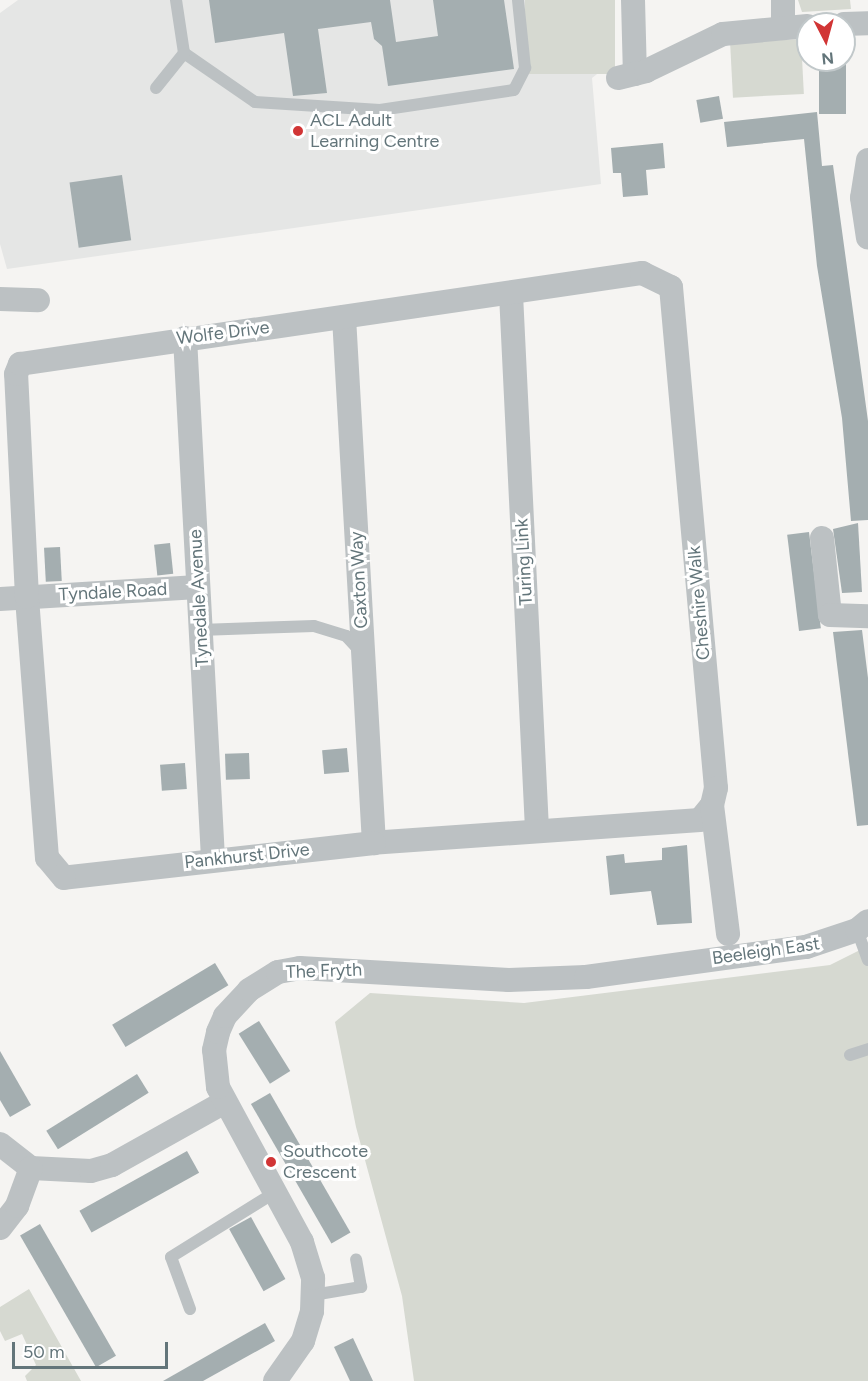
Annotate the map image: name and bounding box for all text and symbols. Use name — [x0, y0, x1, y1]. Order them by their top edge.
north arrow — [796, 12, 856, 72]
text: N — [821, 48, 835, 69]
place label: ACL Adult Learning Centre — [310, 110, 439, 152]
marker: ACL Adult Learning Centre — [291, 124, 305, 138]
street label: Wolfe Drive — [175, 317, 271, 349]
street label: Turing Link — [511, 518, 537, 606]
street label: Tynedale Avenue — [185, 529, 213, 667]
street label: Caxton Way — [346, 531, 372, 629]
street label: Cheshire Walk — [683, 545, 715, 661]
street label: Tyndale Road — [58, 578, 168, 606]
street label: Pankhurst Drive — [183, 839, 311, 873]
street label: Beeleigh East — [711, 933, 821, 969]
street label: The Fryth — [286, 959, 362, 983]
place label: Southcote Crescent — [283, 1141, 368, 1184]
marker: Southcote Crescent — [264, 1155, 278, 1169]
scale bar — [15, 1330, 171, 1368]
text: 50 m — [23, 1341, 65, 1363]

